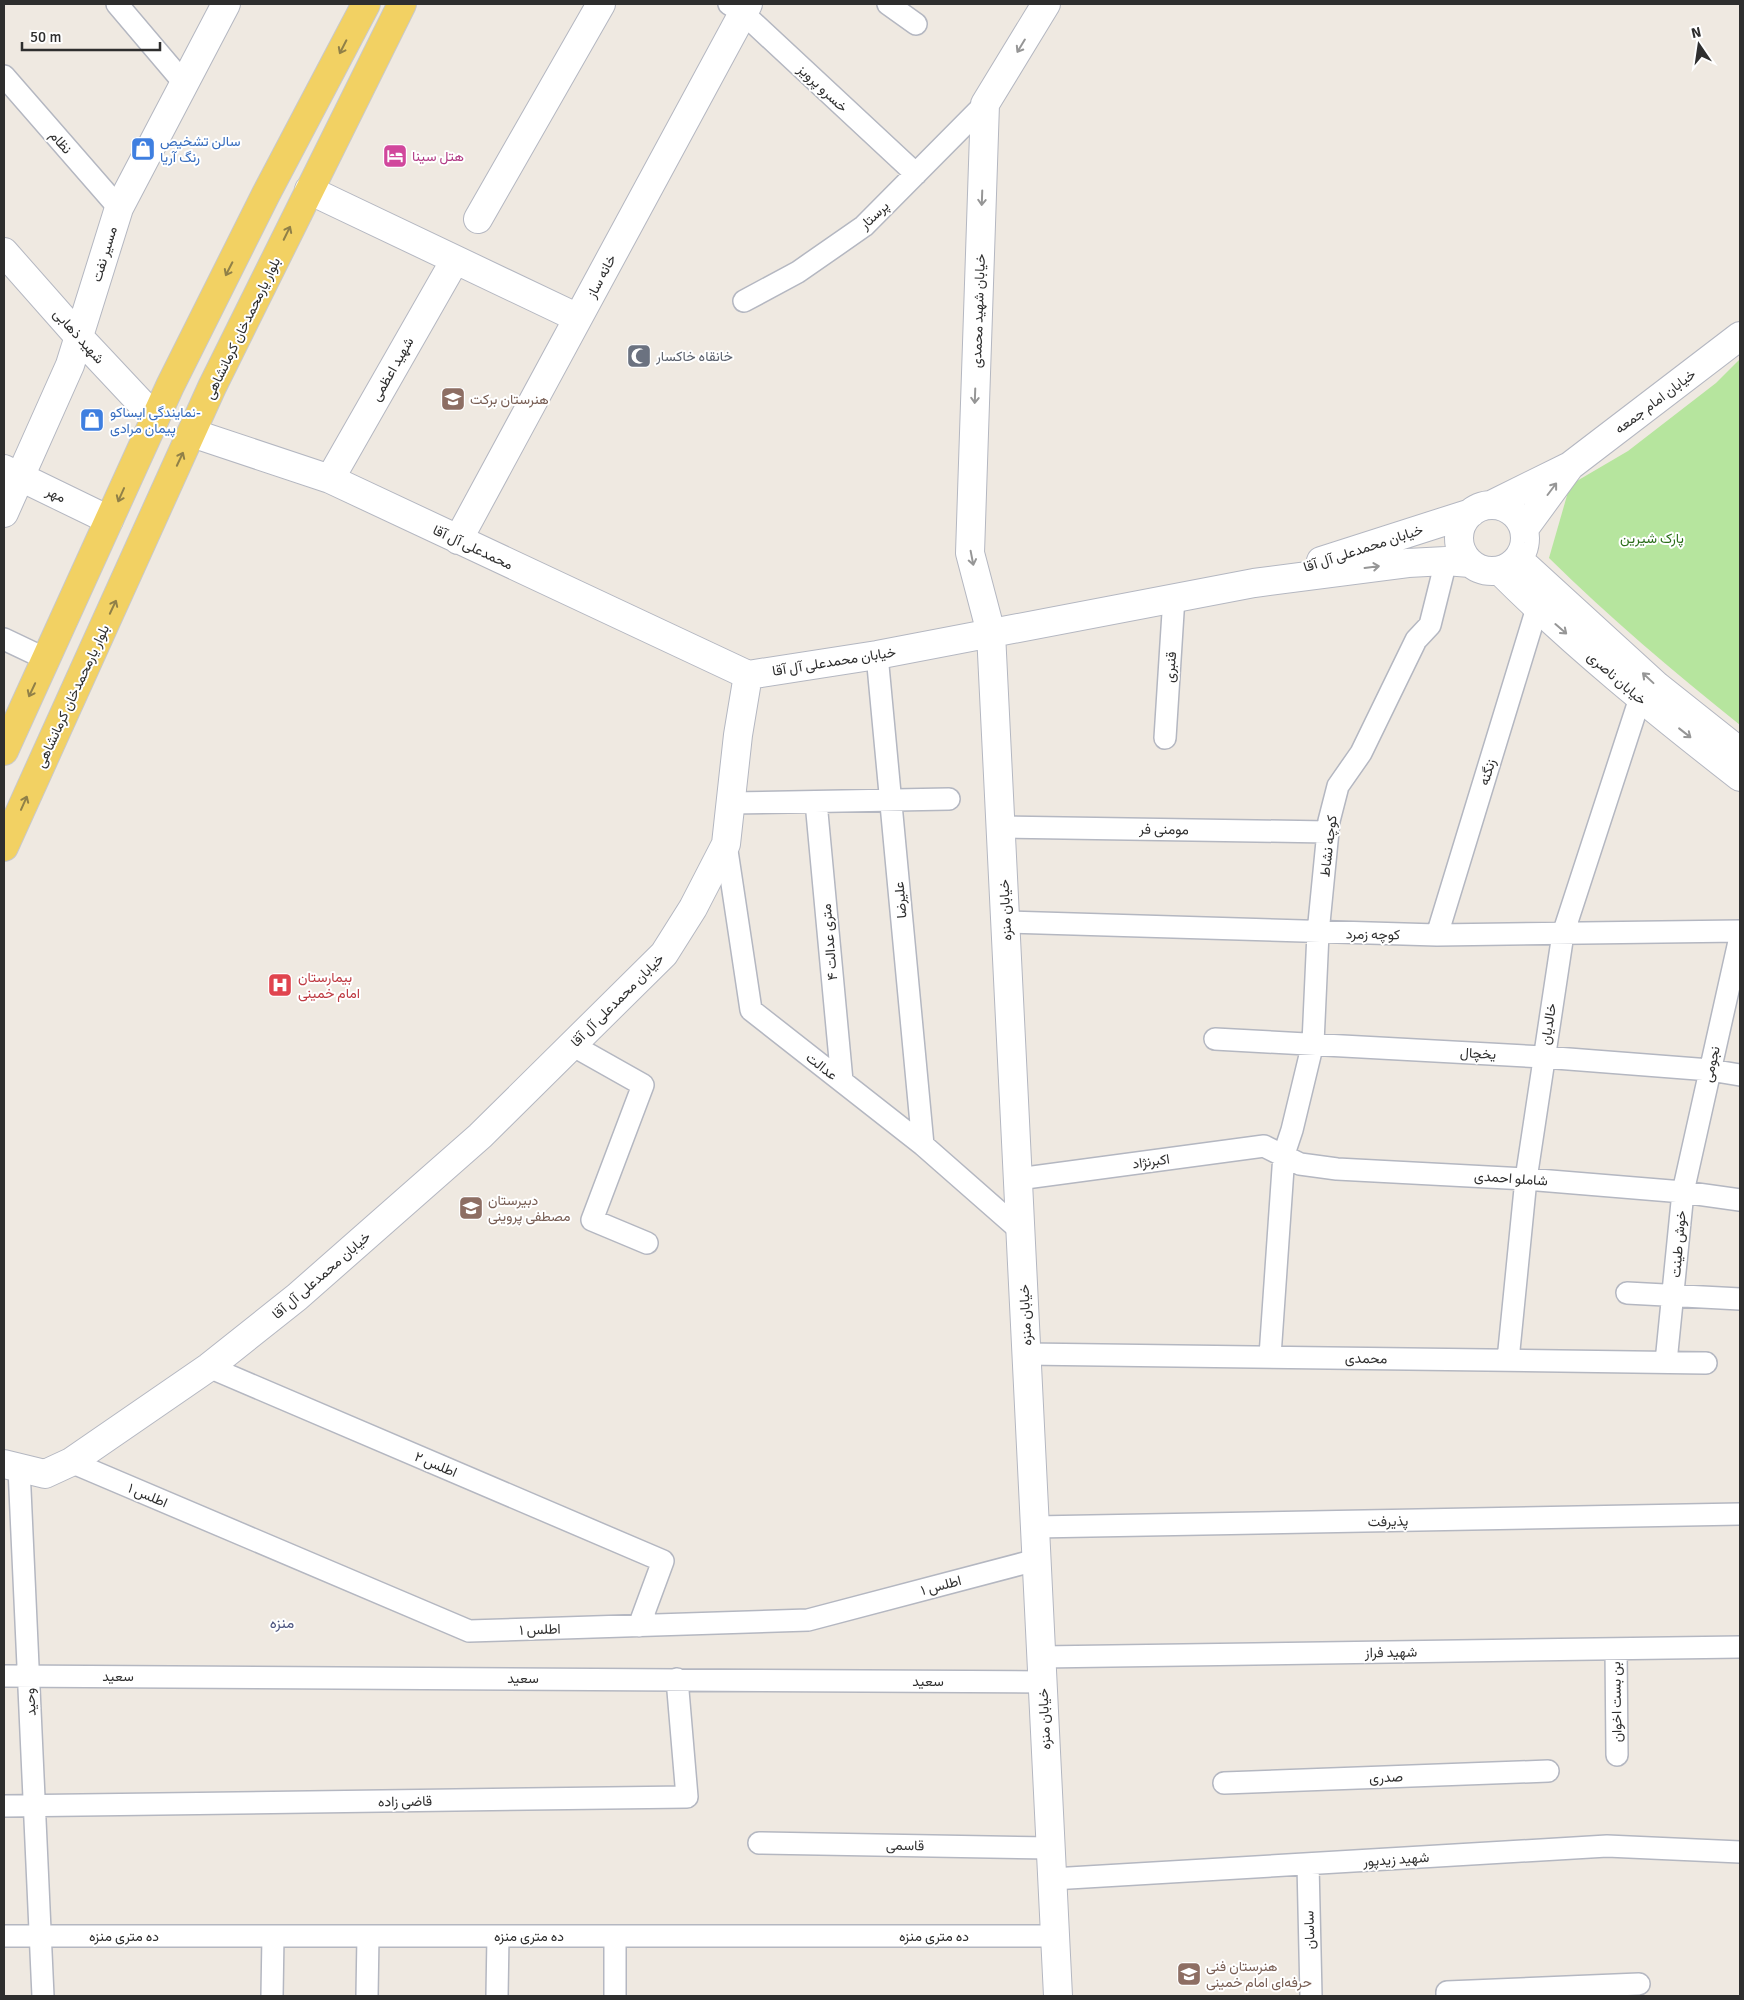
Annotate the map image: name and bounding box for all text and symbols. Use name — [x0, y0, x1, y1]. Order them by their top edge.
scale bar — [22, 20, 160, 52]
north arrow — [1674, 20, 1724, 70]
text: N — [1690, 23, 1703, 42]
text: 50 m — [30, 28, 61, 46]
one-way arrow — [1015, 38, 1025, 52]
one-way arrow — [338, 39, 347, 54]
street label: خسرو پرویز — [793, 60, 851, 117]
street label: نظام — [46, 127, 75, 158]
place label: سالن تشخیص رنگ آریا — [160, 133, 240, 166]
shop icon: سالن تشخیص رنگ آریا — [130, 136, 156, 162]
hotel icon: هتل سینا — [382, 143, 408, 169]
place label: هتل سینا — [412, 148, 464, 165]
one-way arrow — [977, 190, 986, 206]
street label: پرستار — [855, 197, 893, 235]
street label: مسیر نفت — [88, 224, 121, 284]
one-way arrow — [283, 226, 292, 241]
street label: خانه ساز — [582, 252, 620, 302]
street label: خیابان شهید محمدی — [968, 254, 989, 369]
street label: بلوار یارمحمدخان کرمانشاهی — [201, 255, 284, 402]
one-way arrow — [224, 261, 233, 276]
street label: شهید ذهابی — [49, 305, 108, 367]
street label: شهید اعظمی — [367, 334, 418, 404]
mosque icon: خانقاه خاکسار — [626, 343, 652, 369]
place label: خانقاه خاکسار — [655, 348, 733, 365]
street label: خیابان امام جمعه — [1611, 365, 1699, 437]
school or university icon: هنرستان برکت — [440, 386, 466, 412]
one-way arrow — [970, 387, 980, 403]
place label: هنرستان برکت — [470, 391, 549, 408]
place label: نمایندگی ایساکو- پیمان مرادی — [110, 404, 201, 438]
shop icon: نمایندگی ایساکو- پیمان مرادی — [79, 407, 105, 433]
one-way arrow — [176, 452, 185, 467]
street label: مهر — [42, 482, 68, 506]
one-way arrow — [1547, 483, 1558, 496]
one-way arrow — [115, 487, 125, 502]
street label: محمدعلی آل آقا — [430, 521, 516, 574]
street label: خیابان محمدعلی آل آقا — [1301, 521, 1425, 577]
park label: پارک شیرین — [1620, 530, 1684, 548]
one-way arrow — [968, 549, 977, 565]
one-way arrow — [1364, 562, 1380, 572]
one-way arrow — [108, 600, 118, 615]
street label: بلوار یارمحمدخان کرمانشاهی — [32, 622, 113, 770]
one-way arrow — [1554, 623, 1567, 634]
street label: خیابان محمدعلی آل آقا — [771, 643, 897, 681]
street label: خیابان ناصری — [1584, 648, 1650, 709]
street label: قنبری — [1161, 651, 1180, 683]
one-way arrow — [1641, 672, 1654, 684]
one-way arrow — [26, 682, 36, 697]
one-way arrow — [1678, 728, 1691, 739]
street label: زنگنه — [1475, 757, 1500, 788]
one-way arrow — [19, 796, 29, 811]
street label: کوچه نشاط — [1316, 814, 1342, 878]
street label: مومنی فر — [1138, 821, 1189, 838]
street label: خیابان منزه — [995, 879, 1016, 941]
street label: علیرضا — [890, 881, 911, 919]
street label: ۴ متری عدالت — [818, 903, 841, 981]
street label: کوچه زمرد — [1346, 926, 1400, 944]
street label: خیابان محمدعلی آل آقا — [567, 950, 668, 1051]
place label: بیمارستان امام خمینی — [298, 969, 360, 1002]
hospital icon: بیمارستان امام خمینی — [267, 972, 293, 998]
street label: خالدیان — [1537, 1002, 1560, 1046]
street label: یخچال — [1459, 1044, 1496, 1064]
street label: نجومی — [1699, 1044, 1724, 1084]
street label: عدالت — [803, 1049, 841, 1084]
street label: اکبرنژاد — [1131, 1150, 1171, 1173]
street label: شاملو احمدی — [1474, 1167, 1548, 1190]
place label: دبیرستان مصطفی پروینی — [488, 1192, 571, 1226]
school or university icon: دبیرستان مصطفی پروینی — [458, 1195, 484, 1221]
street label: خوش طینت — [1667, 1210, 1690, 1278]
street label: خیابان محمدعلی آل آقا — [269, 1228, 375, 1324]
street label: خیابان منزه — [1015, 1284, 1036, 1346]
street label: محمدی — [1345, 1350, 1387, 1367]
street label: اطلس ۲ — [412, 1448, 460, 1481]
street label: اطلس ۱ — [125, 1480, 170, 1511]
street label: پذیرفت — [1368, 1513, 1408, 1531]
street label: اطلس ۱ — [919, 1572, 963, 1599]
district label: منزه — [270, 1614, 294, 1632]
street label: اطلس ۱ — [519, 1620, 561, 1639]
street label: شهید فراز — [1364, 1644, 1417, 1661]
street label: بن بست اخوان — [1607, 1661, 1626, 1743]
street label: سعید — [102, 1668, 134, 1685]
street label: سعید — [507, 1670, 539, 1687]
street label: سعید — [912, 1673, 944, 1690]
street label: وحید — [21, 1687, 40, 1716]
street label: خیابان منزه — [1034, 1688, 1055, 1750]
street label: صدری — [1369, 1768, 1404, 1787]
street label: قاضی زاده — [378, 1793, 432, 1810]
street label: قاسمی — [886, 1837, 924, 1854]
street label: شهید زیدپور — [1361, 1849, 1430, 1871]
street label: ساسان — [1300, 1910, 1319, 1950]
street label: ده متری منزه — [89, 1928, 159, 1945]
street label: ده متری منزه — [494, 1928, 564, 1945]
street label: ده متری منزه — [899, 1928, 969, 1945]
place label: هنرستان فنی حرفه‌ای امام خمینی — [1206, 1958, 1312, 1991]
school or university icon: هنرستان فنی حرفه‌ای امام خمینی — [1176, 1961, 1202, 1987]

